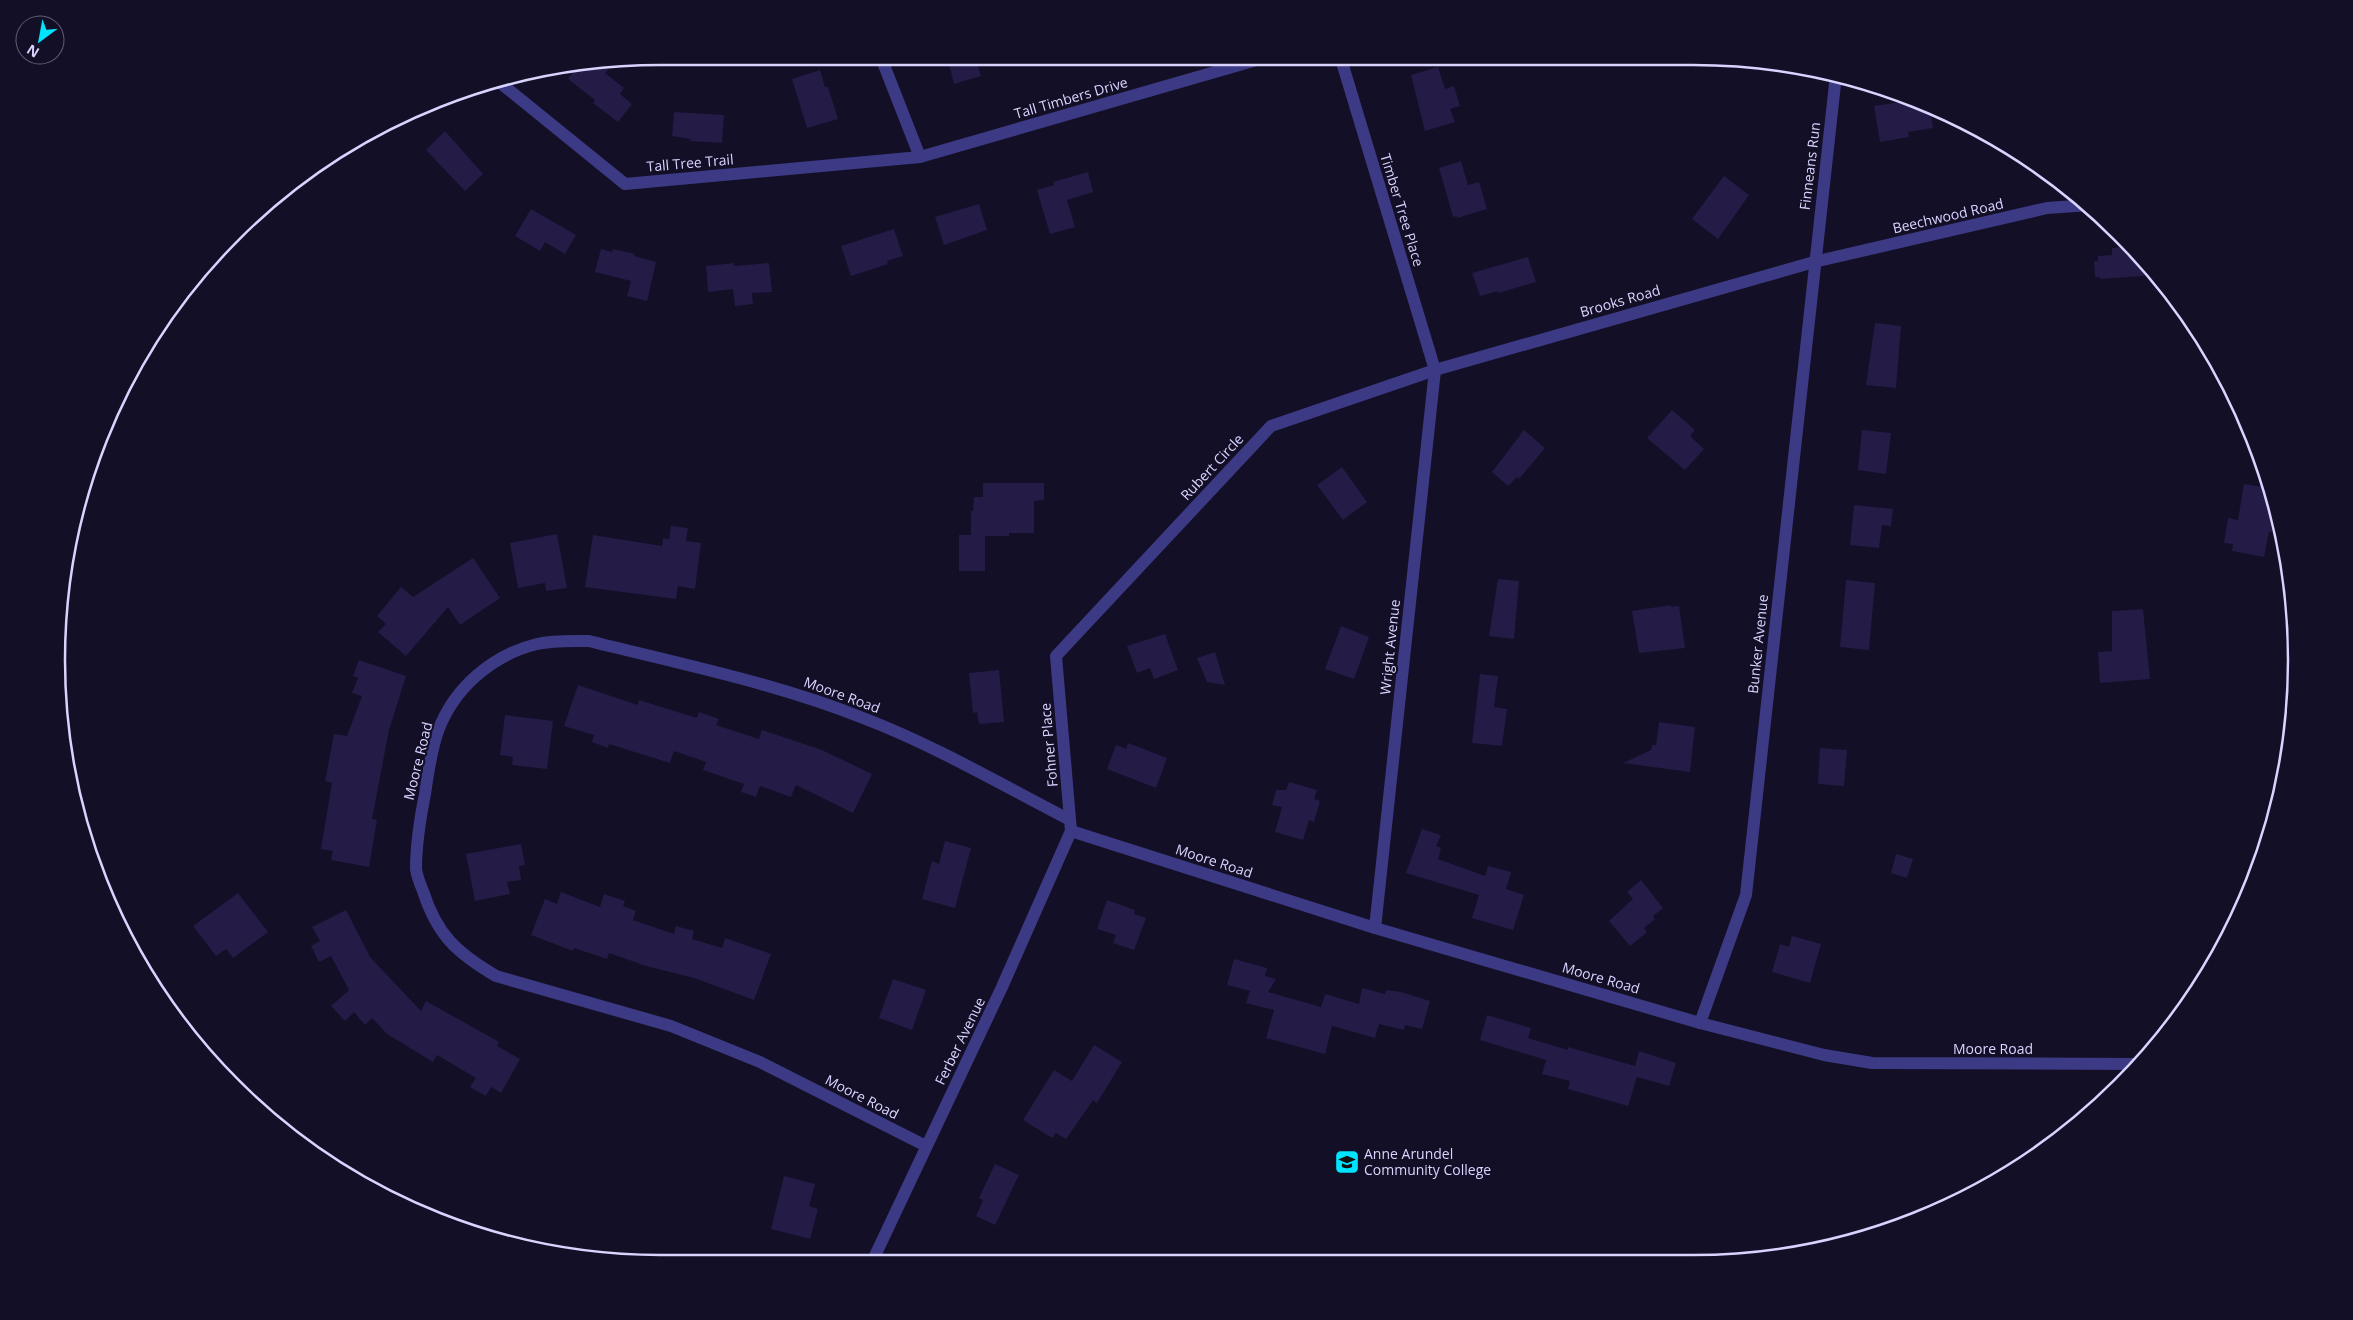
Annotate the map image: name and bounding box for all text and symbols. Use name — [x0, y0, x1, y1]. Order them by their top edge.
north arrow — [15, 15, 65, 65]
text: N — [23, 40, 43, 63]
street label: Tall Timbers Drive — [1012, 72, 1130, 123]
street label: Finneans Run — [1795, 121, 1824, 211]
street label: Tall Tree Trail — [646, 149, 734, 176]
street label: Timber Tree Place — [1376, 151, 1429, 269]
street label: Beechwood Road — [1891, 194, 2005, 238]
street label: Brooks Road — [1578, 280, 1662, 321]
street label: Rubert Circle — [1176, 429, 1247, 504]
street label: Bunker Avenue — [1743, 593, 1772, 694]
street label: Wright Avenue — [1375, 598, 1404, 696]
street label: Moore Road — [801, 672, 883, 717]
street label: Fohner Place — [1035, 702, 1062, 788]
street label: Moore Road — [399, 720, 436, 802]
street label: Moore Road — [1173, 839, 1255, 882]
street label: Moore Road — [1560, 957, 1642, 998]
street label: Ferber Avenue — [930, 994, 989, 1088]
street label: Moore Road — [1953, 1039, 2033, 1058]
street label: Moore Road — [822, 1070, 902, 1123]
place label: Anne Arundel Community College — [1364, 1144, 1491, 1179]
school or university icon: Anne Arundel Community College — [1334, 1149, 1360, 1175]

